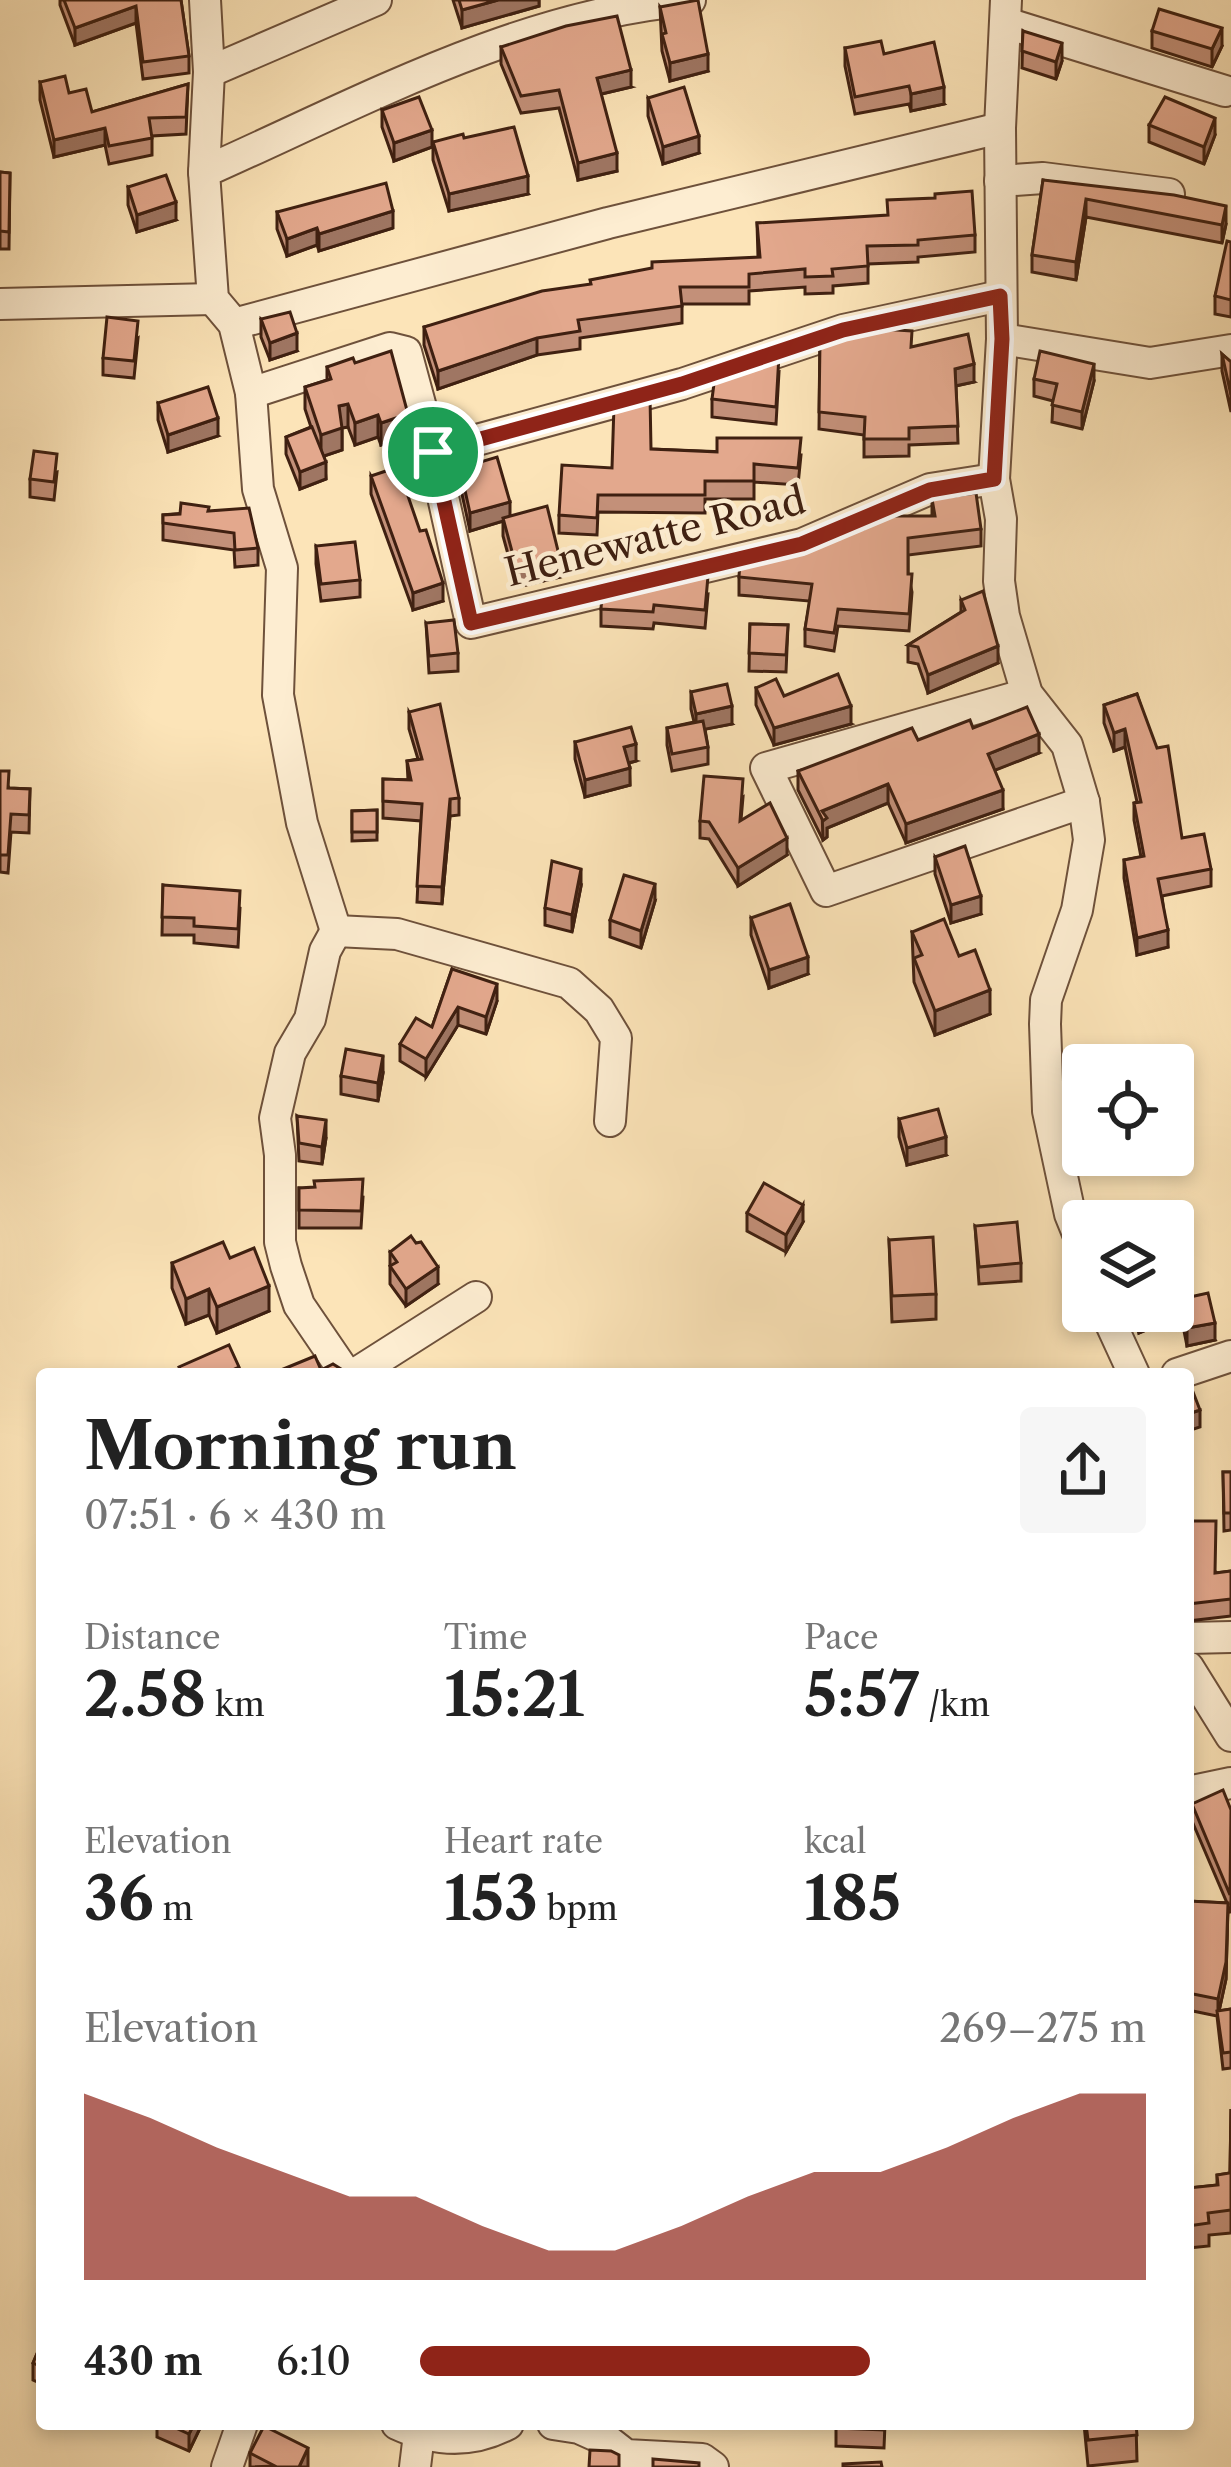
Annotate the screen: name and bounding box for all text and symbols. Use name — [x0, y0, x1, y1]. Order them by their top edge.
pin — [382, 401, 484, 503]
icon: arrive — [400, 419, 466, 485]
street label: Henewatte Road — [500, 475, 810, 597]
map controls — [1062, 1044, 1194, 1332]
button: locate — [1062, 1044, 1194, 1176]
button: layers — [1062, 1200, 1194, 1332]
text: Morning run — [84, 1405, 517, 1486]
button: share — [1020, 1407, 1146, 1533]
text: 07:51 · 6 × 430 m — [84, 1491, 386, 1539]
text: Distance — [84, 1617, 221, 1658]
text: Time — [444, 1617, 527, 1658]
text: Pace — [804, 1617, 879, 1658]
text: 2.58 — [84, 1658, 206, 1732]
text: 15:21 — [444, 1658, 584, 1732]
text: 5:57 — [804, 1658, 919, 1732]
text: km — [206, 1684, 265, 1725]
text: /km — [919, 1684, 990, 1725]
text: Elevation — [84, 1821, 231, 1862]
text: Heart rate — [444, 1821, 603, 1862]
text: kcal — [804, 1821, 866, 1862]
text: 36 — [84, 1862, 154, 1936]
text: 153 — [444, 1862, 538, 1936]
text: 185 — [804, 1862, 901, 1936]
text: m — [154, 1888, 193, 1929]
text: bpm — [538, 1888, 618, 1929]
text: Elevation — [84, 2004, 258, 2052]
text: 269–275 m — [939, 2004, 1146, 2052]
text: 430 m — [84, 2337, 203, 2385]
text: 6:10 — [276, 2337, 351, 2385]

